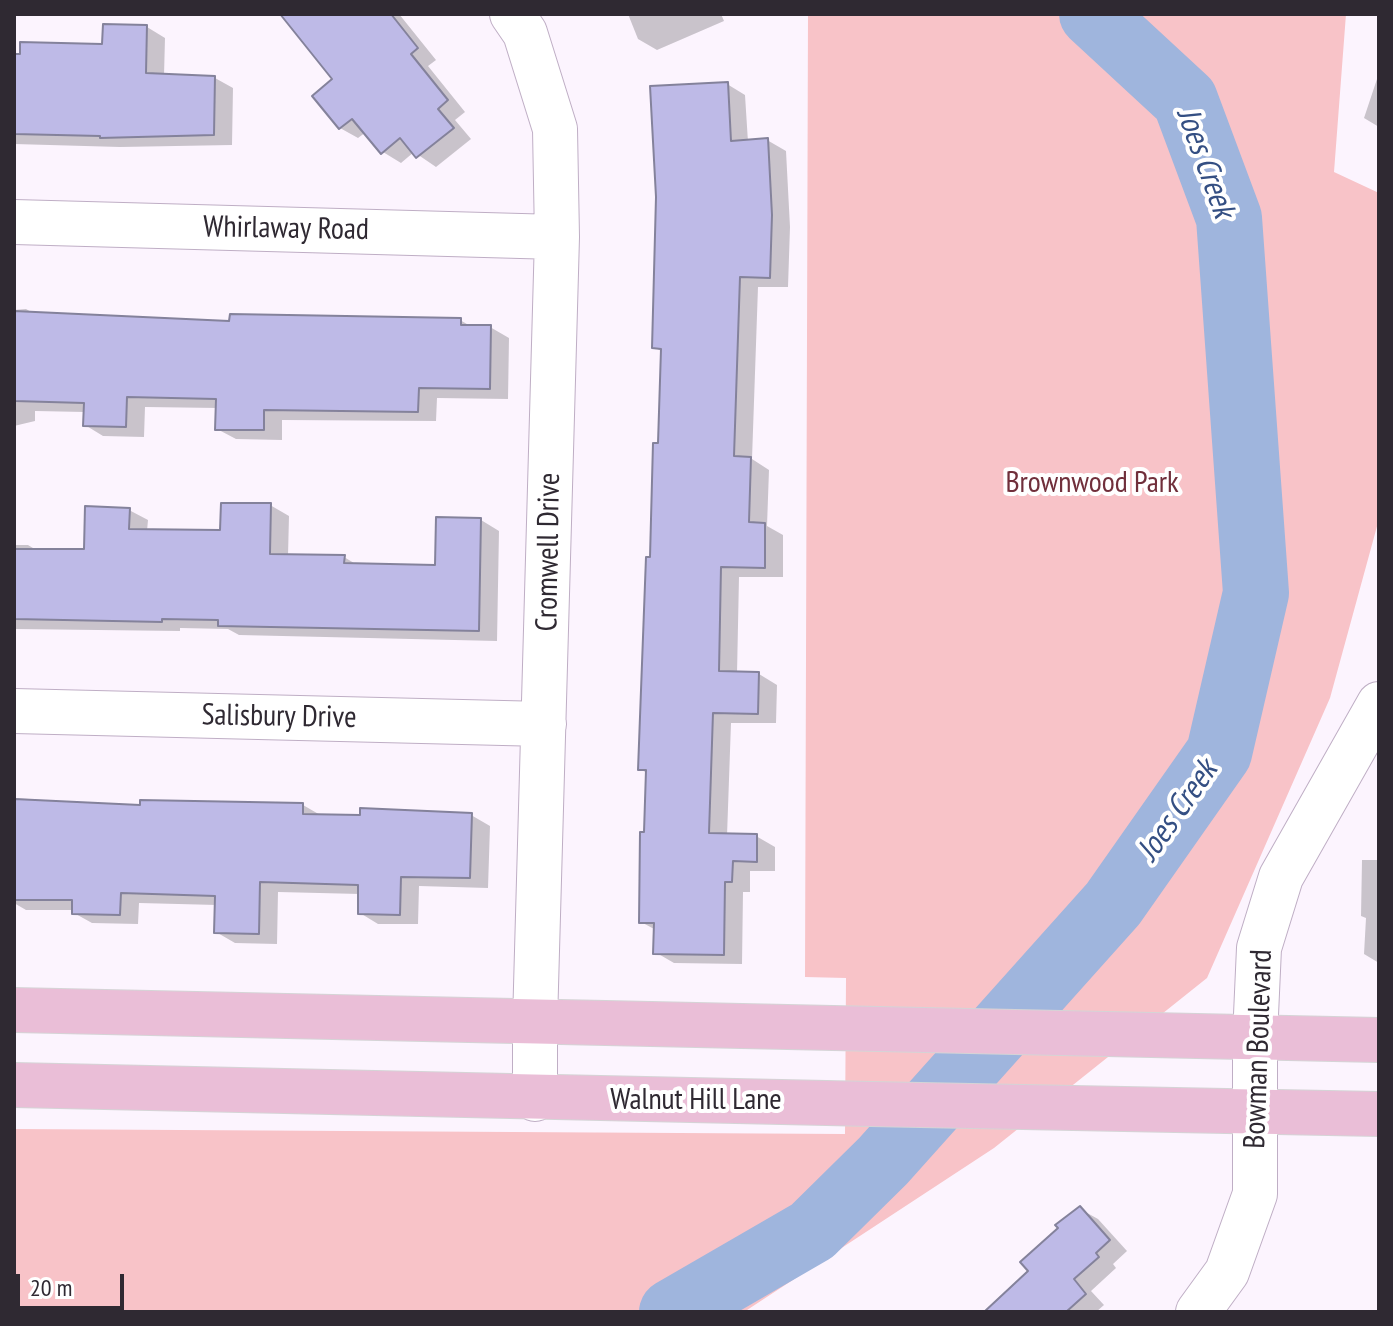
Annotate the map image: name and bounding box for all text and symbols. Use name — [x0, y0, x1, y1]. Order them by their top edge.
water label: Joes Creek — [1167, 103, 1243, 223]
street label: Whirlaway Road — [203, 210, 369, 248]
park label: Brownwood Park — [1005, 465, 1179, 501]
street label: Cromwell Drive — [530, 472, 568, 632]
street label: Salisbury Drive — [201, 698, 357, 736]
water label: Joes Creek — [1130, 753, 1226, 869]
street label: Bowman Boulevard — [1238, 949, 1280, 1149]
street label: Walnut Hill Lane — [610, 1082, 782, 1118]
scale bar — [20, 1258, 128, 1308]
text: 20 m — [30, 1272, 72, 1303]

